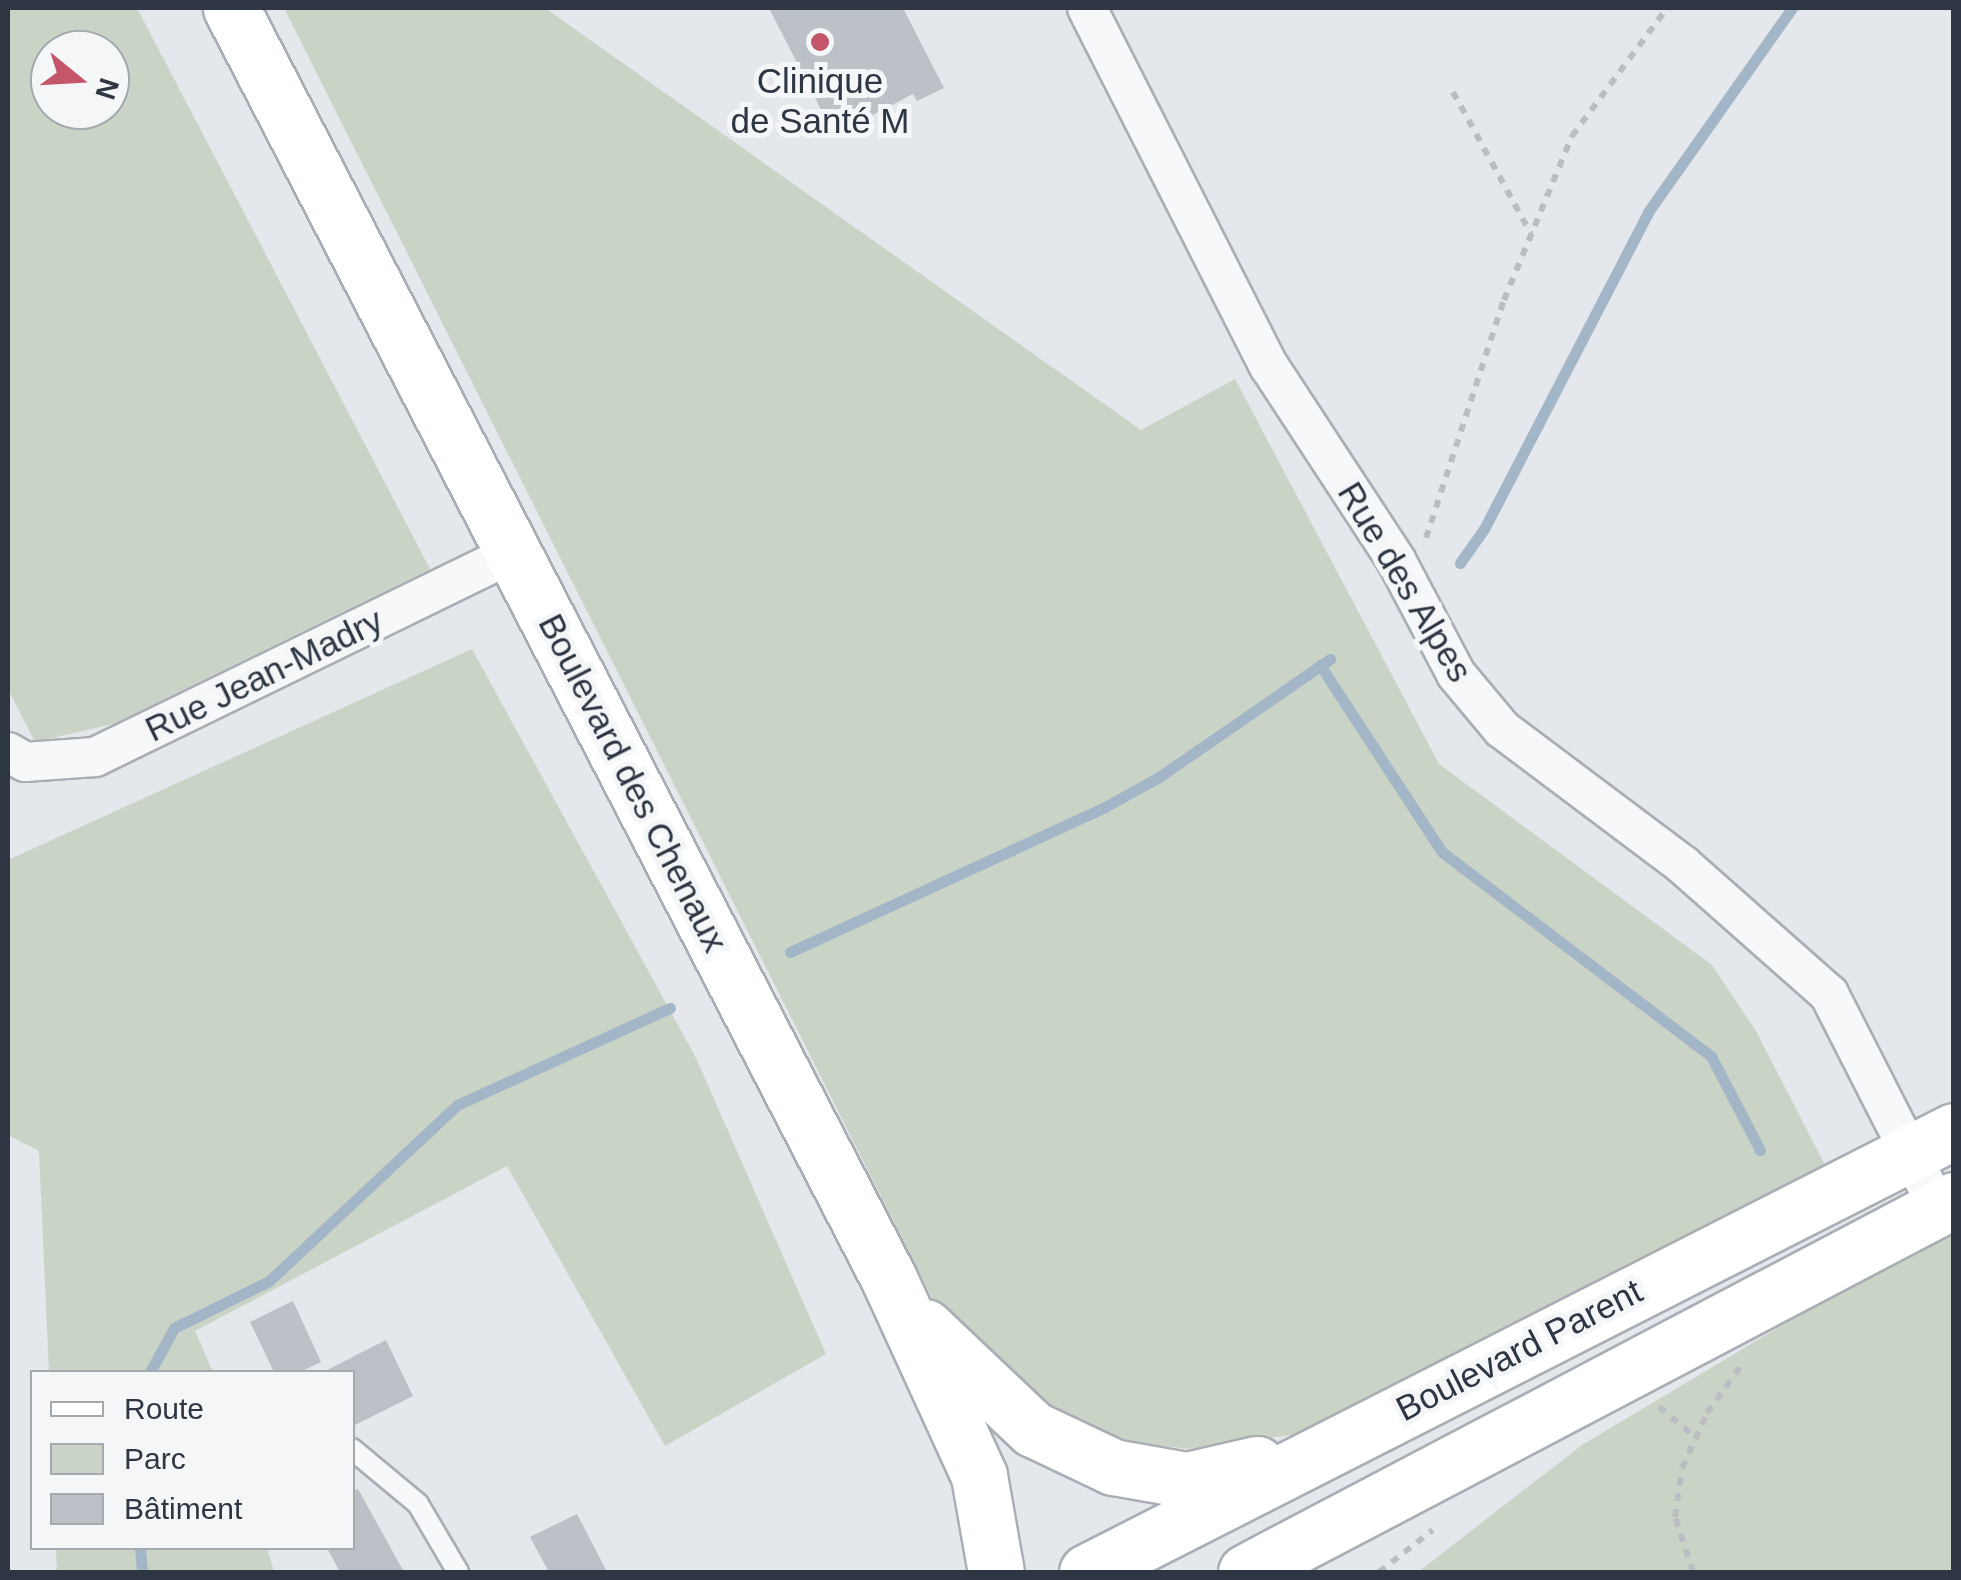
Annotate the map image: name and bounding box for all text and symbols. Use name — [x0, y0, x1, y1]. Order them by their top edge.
marker: Clinique de Santé M — [807, 29, 833, 55]
north arrow — [30, 30, 130, 130]
place label: Clinique de Santé M — [731, 60, 909, 142]
text: N — [89, 74, 125, 103]
street label: Rue des Alpes — [1328, 474, 1482, 690]
street label: Rue Jean-Madry — [139, 599, 389, 751]
street label: Boulevard des Chenaux — [529, 607, 737, 959]
street label: Boulevard Parent — [1389, 1270, 1649, 1430]
legend — [30, 1370, 355, 1550]
text: Route — [124, 1392, 204, 1425]
text: Parc — [124, 1442, 186, 1475]
text: Bâtiment — [124, 1492, 242, 1525]

